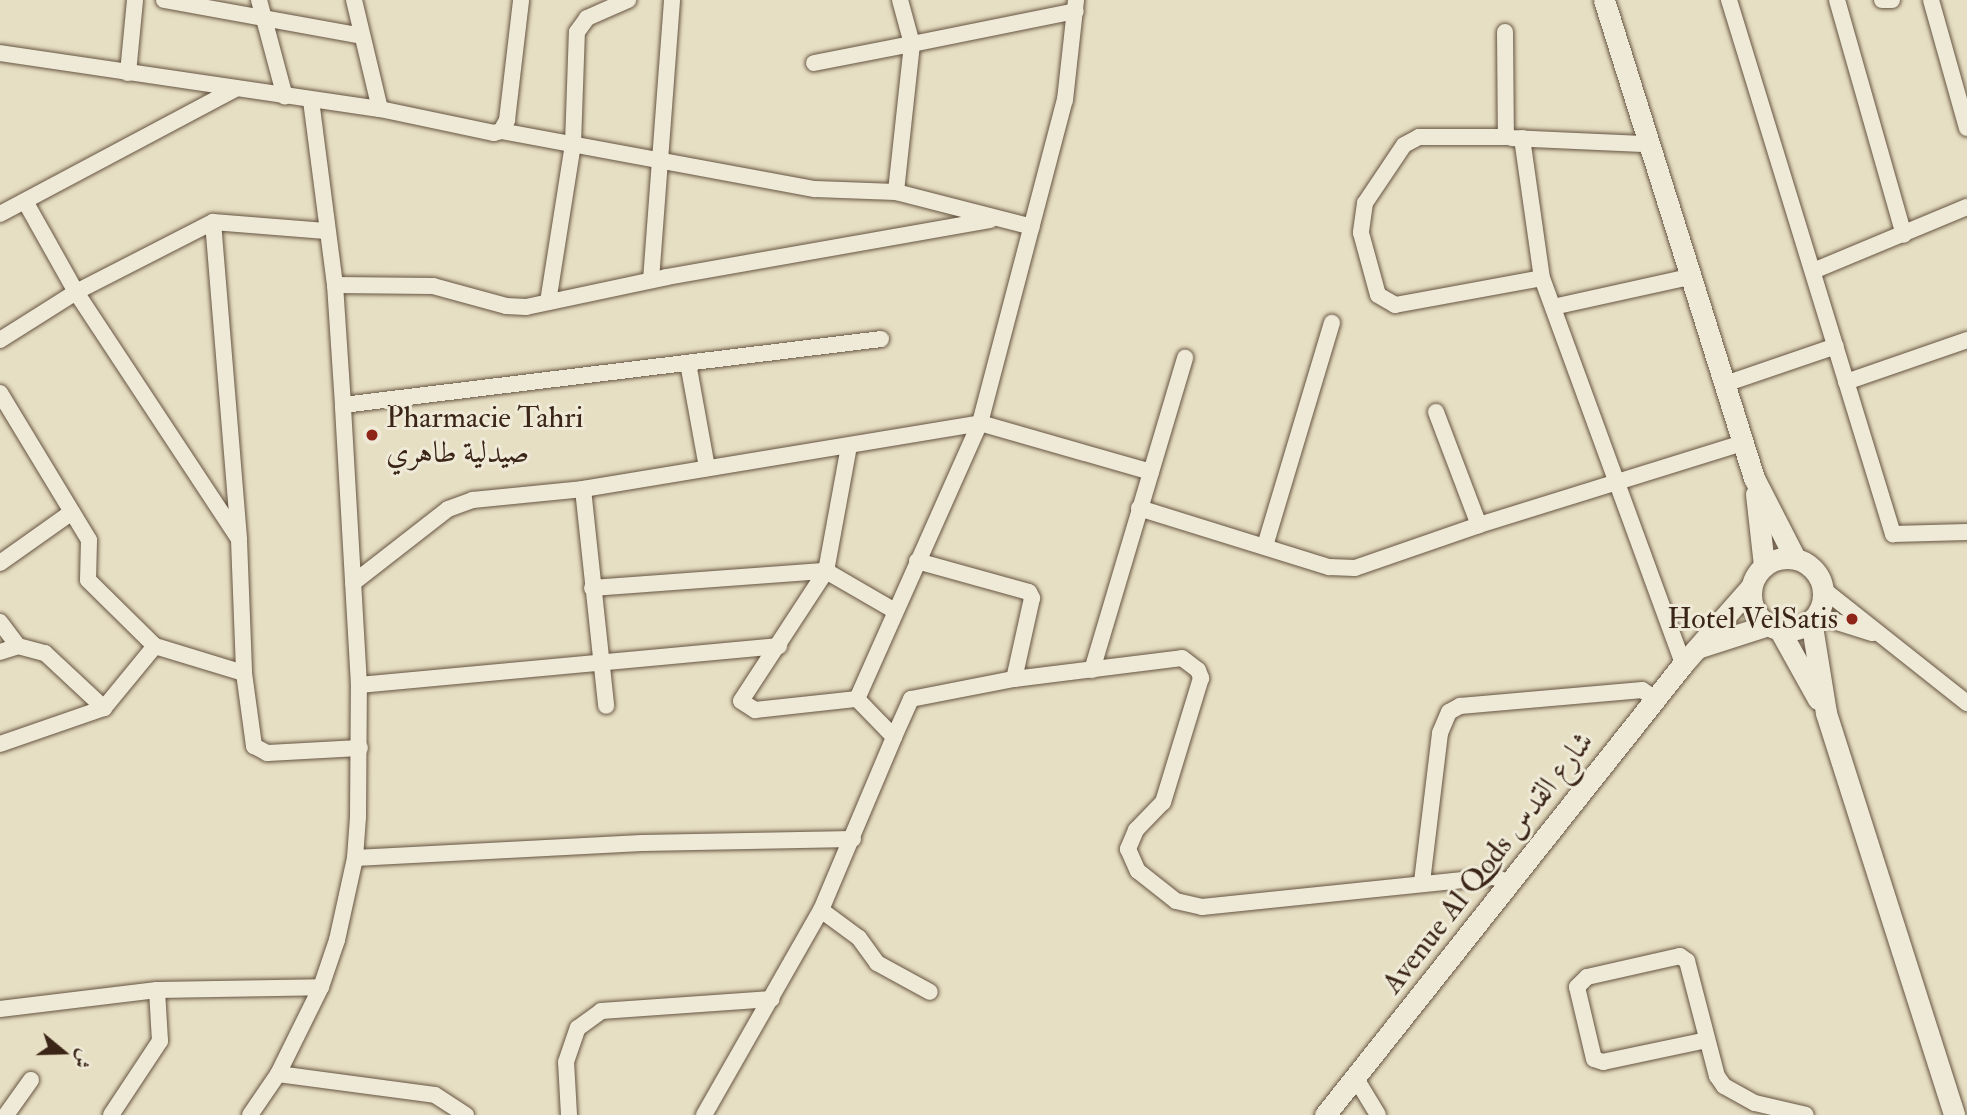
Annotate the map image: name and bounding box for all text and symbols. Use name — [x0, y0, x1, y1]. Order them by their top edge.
place label: Pharmacie Tahri صيدلية طاهري — [386, 400, 583, 470]
marker: Pharmacie Tahri صيدلية طاهري — [364, 427, 380, 443]
place label: Hotel VelSatis — [1667, 601, 1838, 637]
marker: Hotel VelSatis — [1844, 611, 1860, 627]
street label: Avenue Al Qods شارع القدس — [1374, 725, 1602, 1001]
north arrow — [28, 1017, 98, 1087]
text: ش — [68, 1046, 97, 1072]

